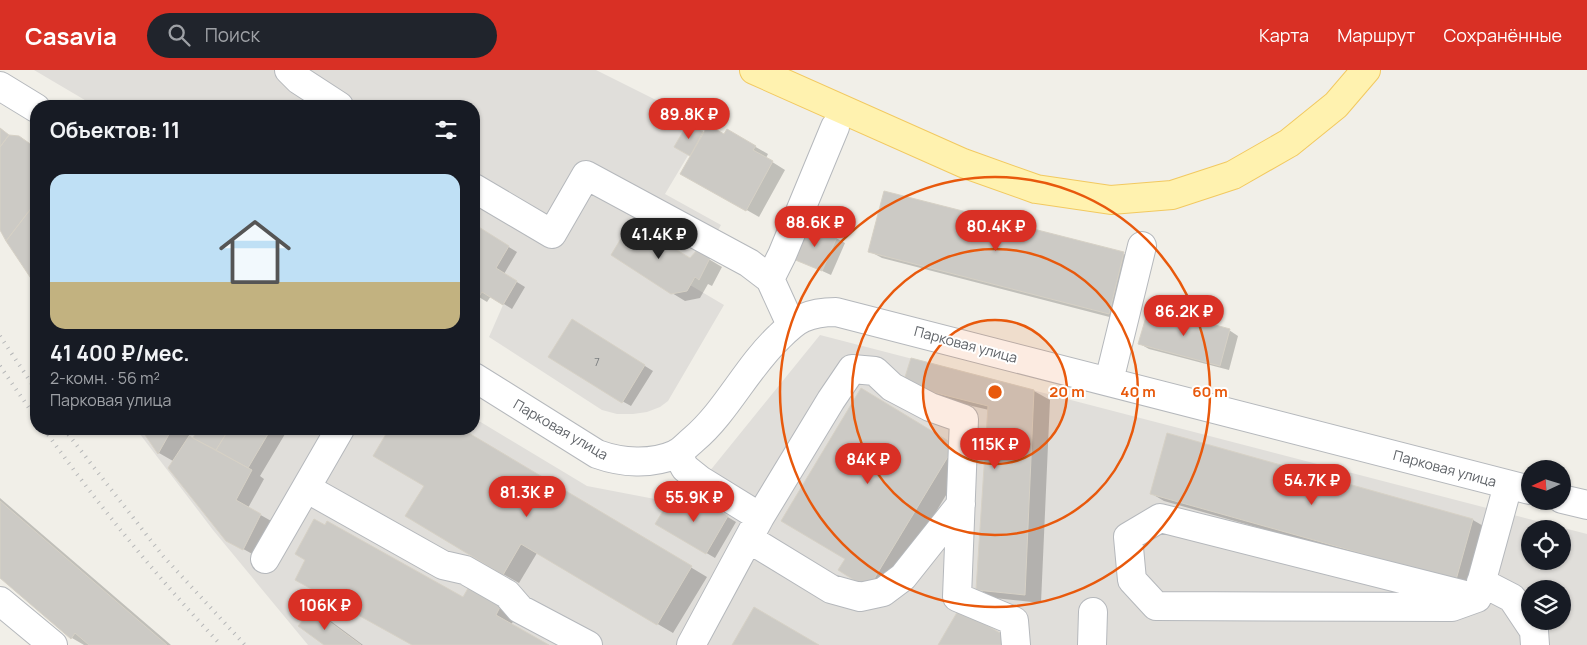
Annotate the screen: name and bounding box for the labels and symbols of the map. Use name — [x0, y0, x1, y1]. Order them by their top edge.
pin: 89.8K ₽ — [643, 98, 735, 140]
pin: 88.6K ₽ — [769, 206, 861, 248]
pin: 80.4K ₽ — [950, 210, 1042, 252]
pin: 41.4K ₽ — [613, 218, 705, 260]
pin: 86.2K ₽ — [1138, 294, 1230, 337]
street label: Парковая улица — [912, 321, 1020, 367]
house number: 7 — [594, 354, 600, 369]
text: 20 m — [1049, 381, 1085, 402]
text: 40 m — [1120, 381, 1156, 402]
text: 60 m — [1192, 381, 1228, 402]
centre of rings — [986, 383, 1004, 401]
street label: Парковая улица — [510, 394, 612, 464]
pin: 115K ₽ — [954, 428, 1036, 470]
pin: 84K ₽ — [833, 442, 903, 485]
street label: Парковая улица — [1391, 445, 1499, 491]
north arrow — [1521, 460, 1571, 510]
pin: 54.7K ₽ — [1266, 464, 1358, 506]
pin: 81.3K ₽ — [481, 476, 573, 518]
pin: 55.9K ₽ — [648, 480, 740, 523]
pin: 106K ₽ — [284, 588, 366, 631]

